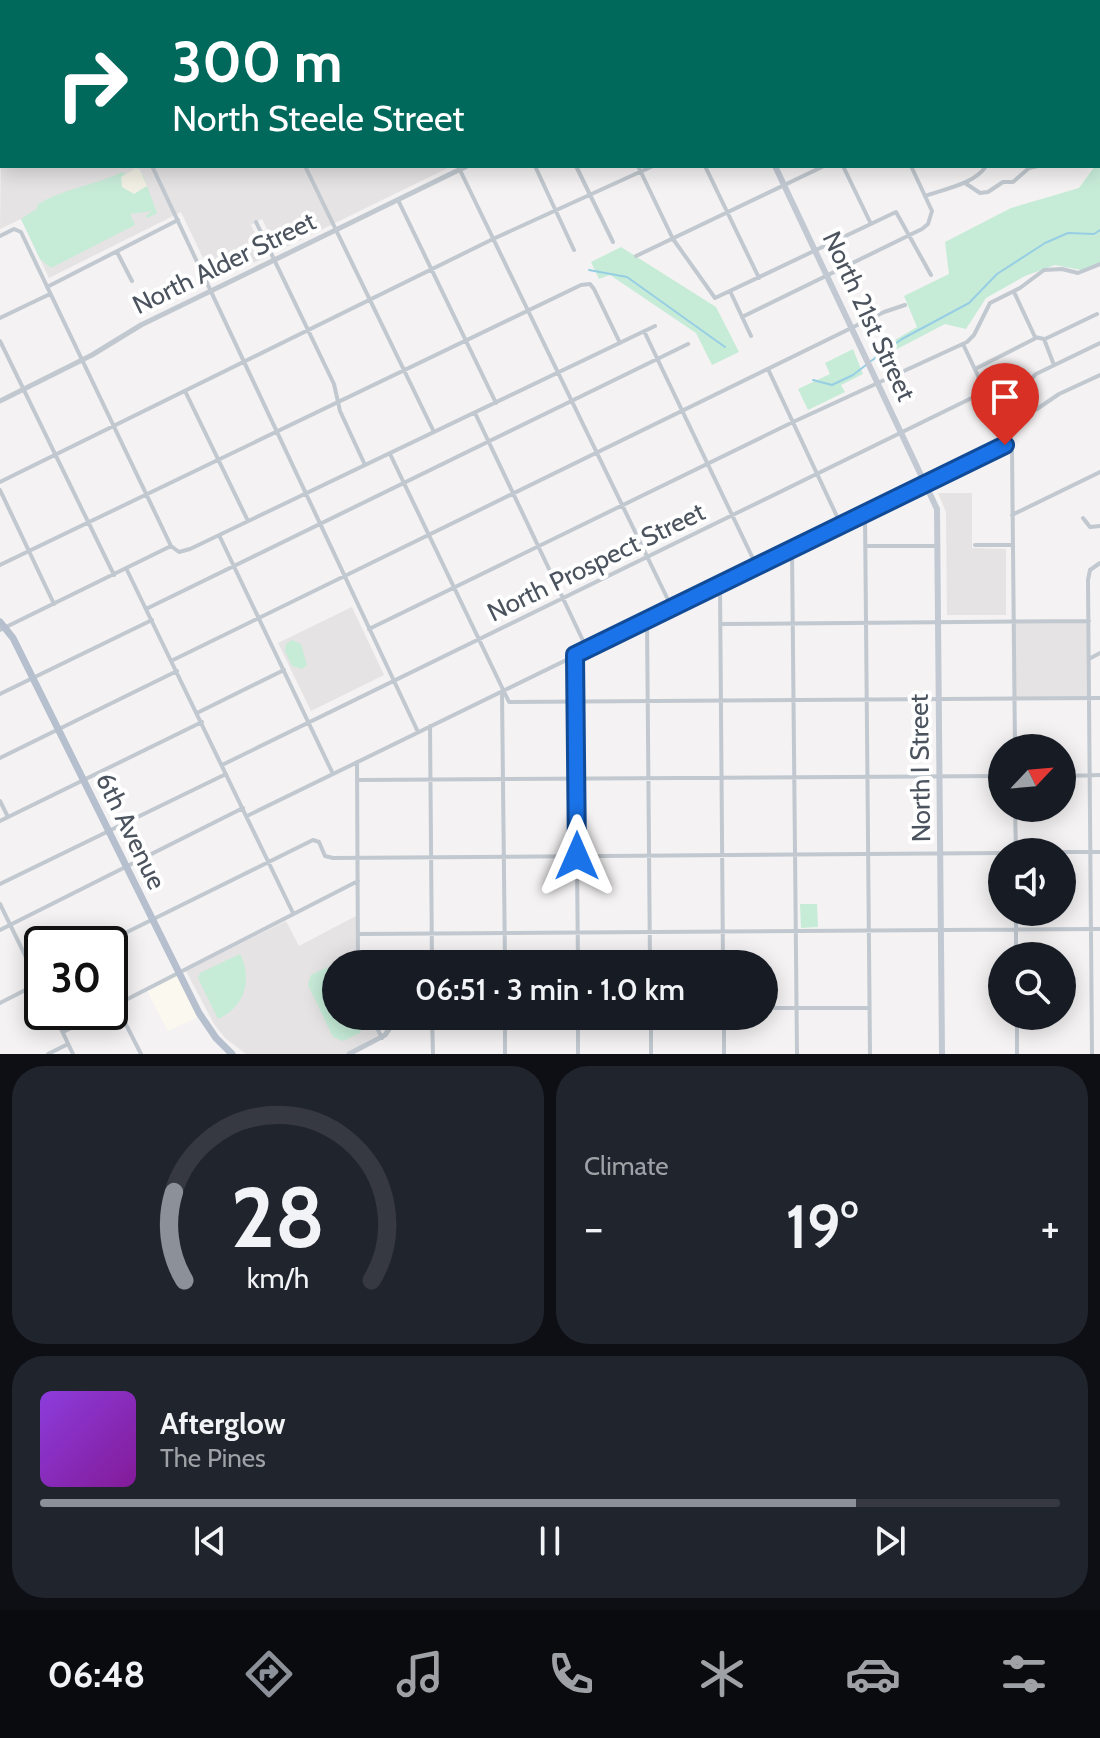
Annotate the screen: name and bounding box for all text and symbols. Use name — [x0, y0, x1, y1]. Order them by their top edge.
text: 300 m — [172, 28, 343, 96]
icon: right — [40, 32, 144, 136]
text: North Steele Street — [172, 96, 464, 140]
street label: North Alder Street — [127, 205, 321, 321]
street label: North 21st Street — [816, 226, 922, 406]
pin — [971, 363, 1039, 445]
icon: arrive — [983, 375, 1027, 419]
street label: North Prospect Street — [482, 495, 710, 629]
street label: North I Street — [903, 693, 937, 843]
north arrow — [988, 734, 1076, 822]
map controls — [988, 734, 1076, 1030]
street label: 6th Avenue — [89, 767, 173, 895]
position arrow — [535, 814, 619, 898]
button: sound — [988, 838, 1076, 926]
speed limit sign: 30 — [24, 926, 128, 1030]
button: search — [988, 942, 1076, 1030]
text: 06:51 · 3 min · 1.0 km — [415, 971, 685, 1008]
text: Climate — [584, 1150, 669, 1182]
text: 28 — [231, 1167, 325, 1268]
text: 19° — [786, 1190, 858, 1263]
text: − — [584, 1201, 603, 1254]
text: + — [1041, 1201, 1060, 1254]
text: km/h — [247, 1260, 309, 1295]
text: Afterglow — [160, 1405, 286, 1442]
text: The Pines — [160, 1442, 266, 1474]
icon: previous — [188, 1519, 232, 1563]
icon: pause — [528, 1519, 572, 1563]
icon: next — [868, 1519, 912, 1563]
icon: directions — [241, 1646, 297, 1702]
icon: music — [392, 1646, 448, 1702]
icon: phone — [543, 1646, 599, 1702]
icon: climate — [694, 1646, 750, 1702]
icon: car — [845, 1646, 901, 1702]
icon: filters — [996, 1646, 1052, 1702]
text: 06:48 — [48, 1652, 145, 1696]

